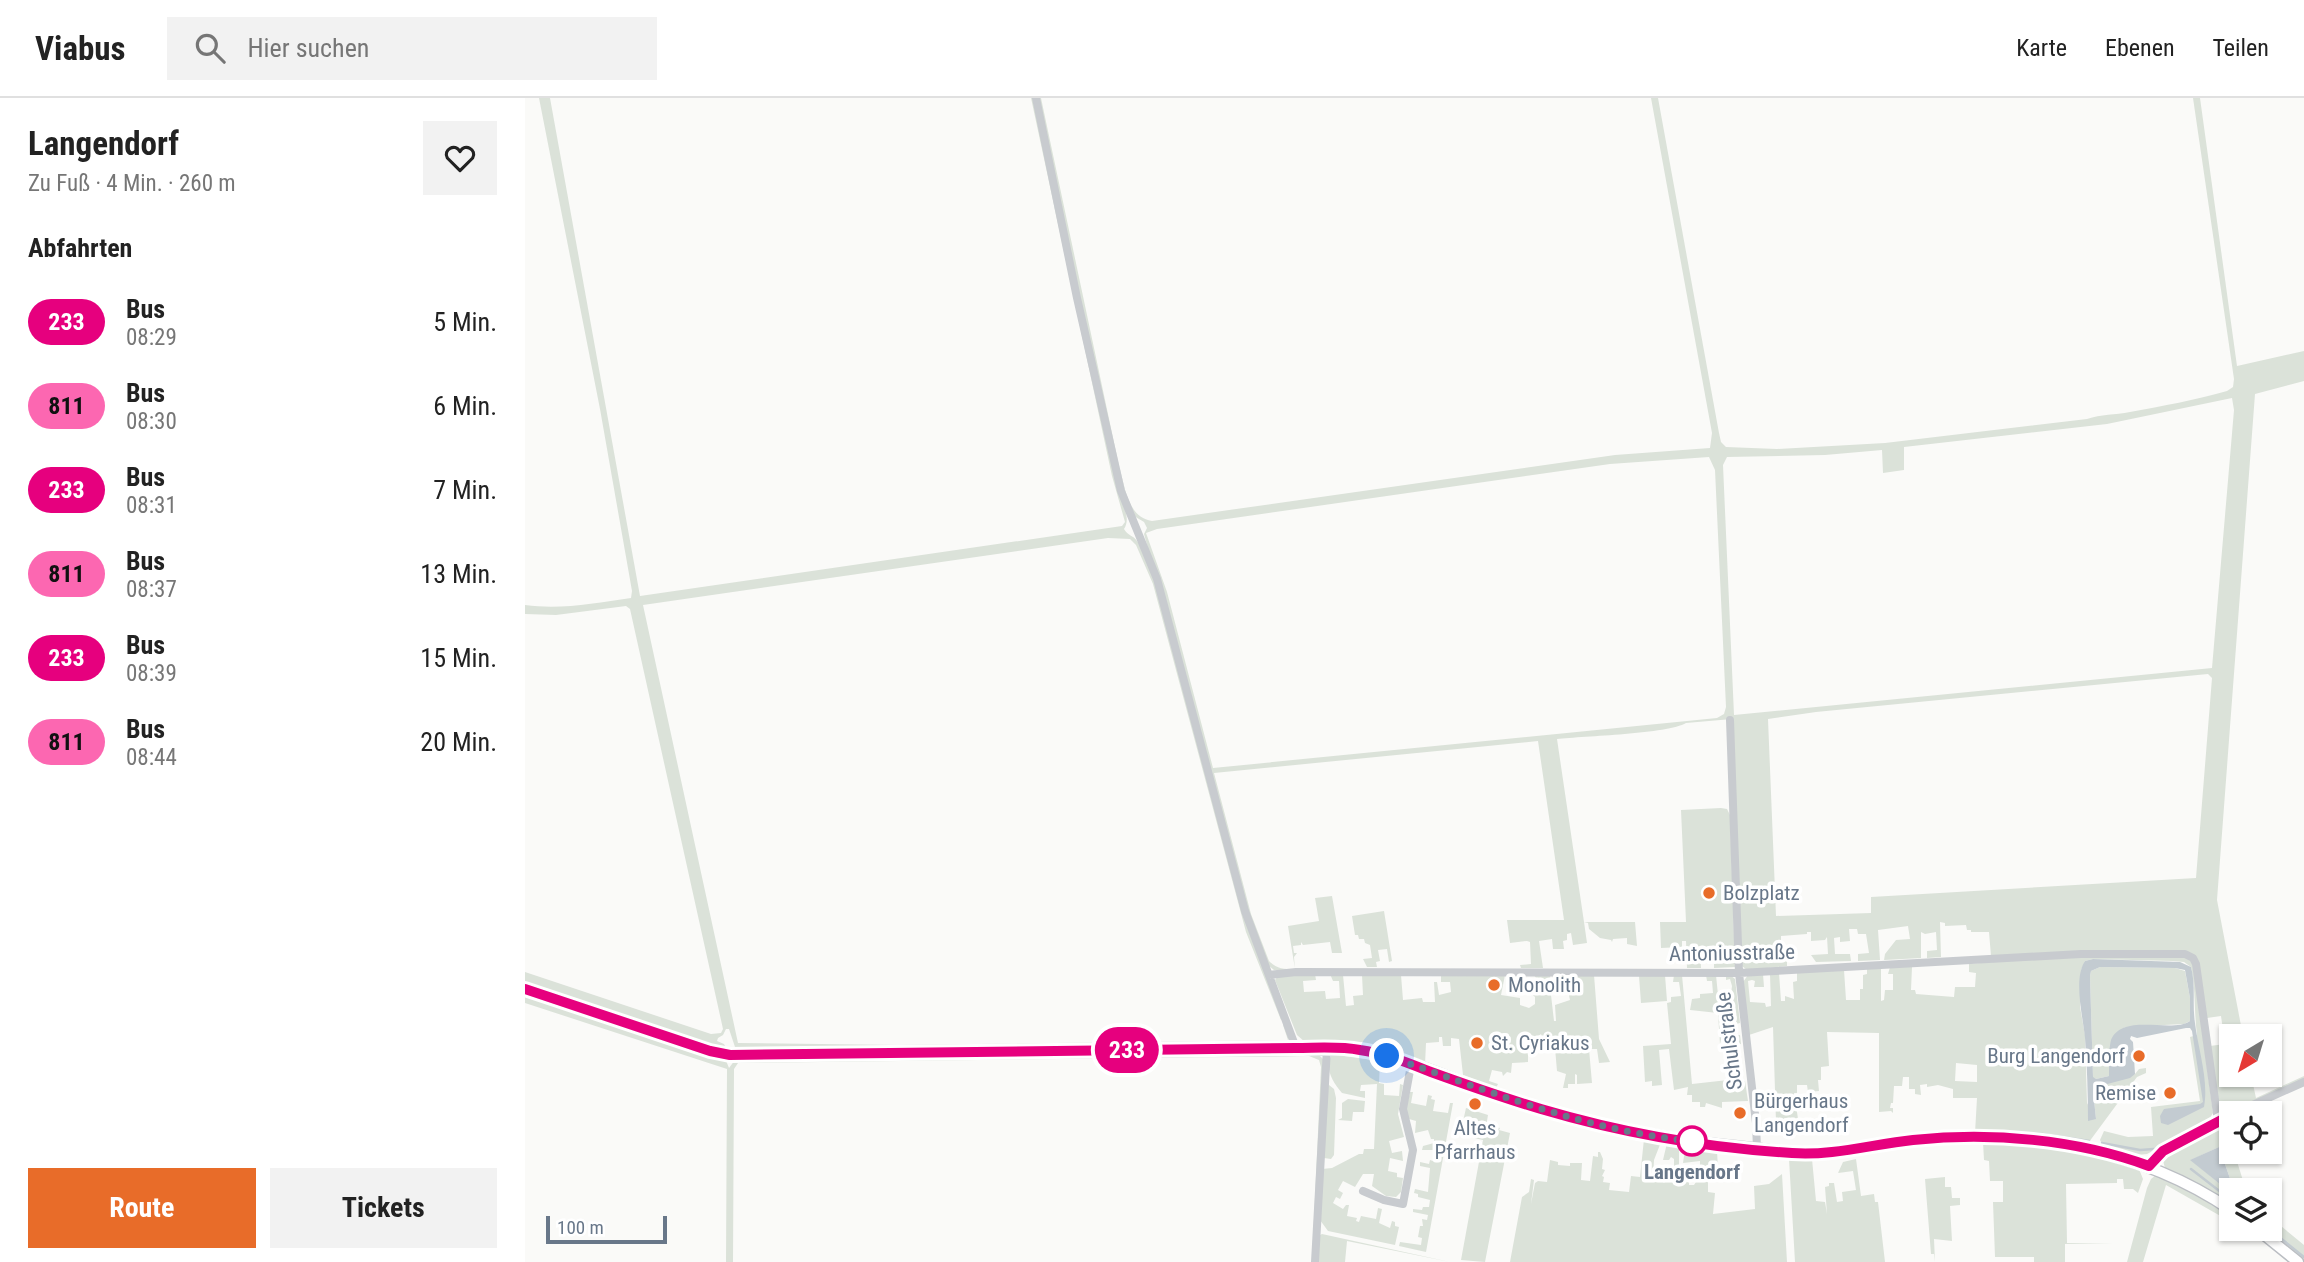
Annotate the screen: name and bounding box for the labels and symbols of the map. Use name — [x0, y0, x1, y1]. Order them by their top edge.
place label: Bolzplatz — [1723, 881, 1800, 905]
marker: Bolzplatz — [1701, 885, 1717, 901]
street label: Antoniusstraße — [1669, 940, 1795, 966]
place label: Monolith — [1508, 973, 1581, 997]
marker: Monolith — [1486, 977, 1502, 993]
street label: Schulstraße — [1711, 991, 1747, 1091]
north arrow — [2219, 1024, 2282, 1087]
line badge: 233 — [1087, 1027, 1167, 1073]
place label: St. Cyriakus — [1491, 1031, 1590, 1055]
marker: St. Cyriakus — [1469, 1035, 1485, 1051]
your location — [1369, 1038, 1404, 1073]
place label: Burg Langendorf — [1987, 1044, 2125, 1068]
marker: Burg Langendorf — [2131, 1048, 2147, 1064]
place label: Remise — [2095, 1081, 2156, 1105]
marker: Remise — [2162, 1085, 2178, 1101]
place label: Bürgerhaus Langendorf — [1754, 1089, 1849, 1137]
marker: Altes Pfarrhaus — [1467, 1096, 1483, 1112]
marker: Bürgerhaus Langendorf — [1732, 1105, 1748, 1121]
place label: Altes Pfarrhaus — [1434, 1116, 1516, 1164]
marker: Langendorf — [1677, 1126, 1707, 1156]
place label: Langendorf — [1644, 1160, 1740, 1184]
scale bar — [546, 1213, 667, 1245]

